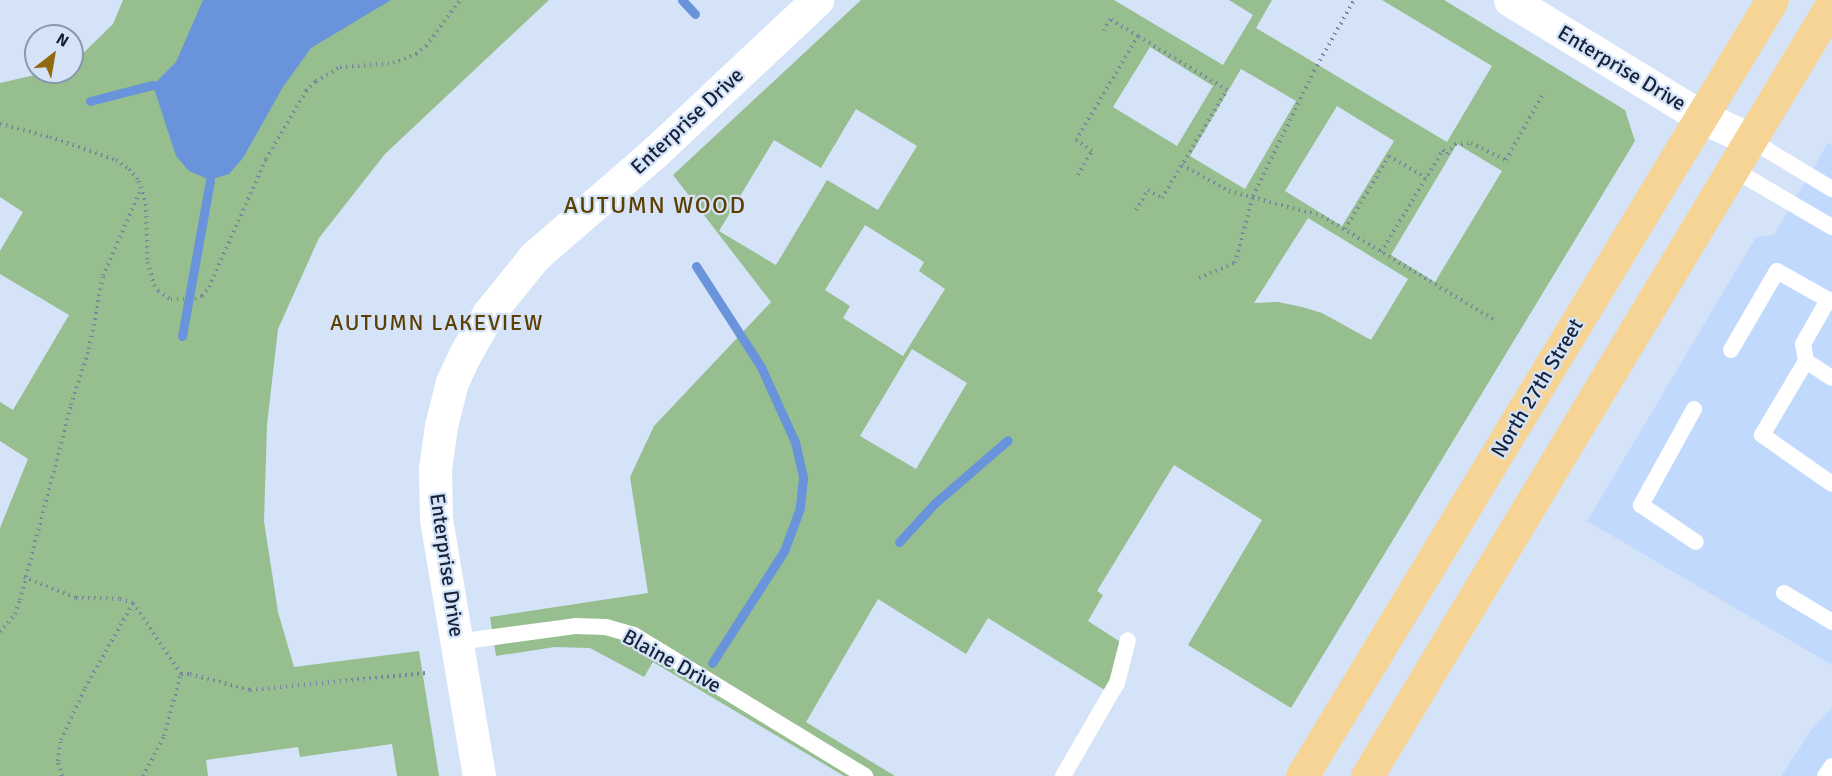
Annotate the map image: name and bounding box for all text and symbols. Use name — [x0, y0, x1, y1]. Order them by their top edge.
street label: Enterprise Drive — [1553, 20, 1691, 116]
north arrow — [24, 24, 84, 84]
text: N — [52, 29, 72, 52]
street label: Enterprise Drive — [625, 62, 749, 180]
district label: AUTUMN WOOD — [564, 192, 746, 220]
district label: AUTUMN LAKEVIEW — [330, 310, 544, 336]
street label: North 27th Street — [1486, 314, 1588, 462]
street label: Enterprise Drive — [424, 491, 470, 639]
street label: Blaine Drive — [618, 624, 726, 698]

